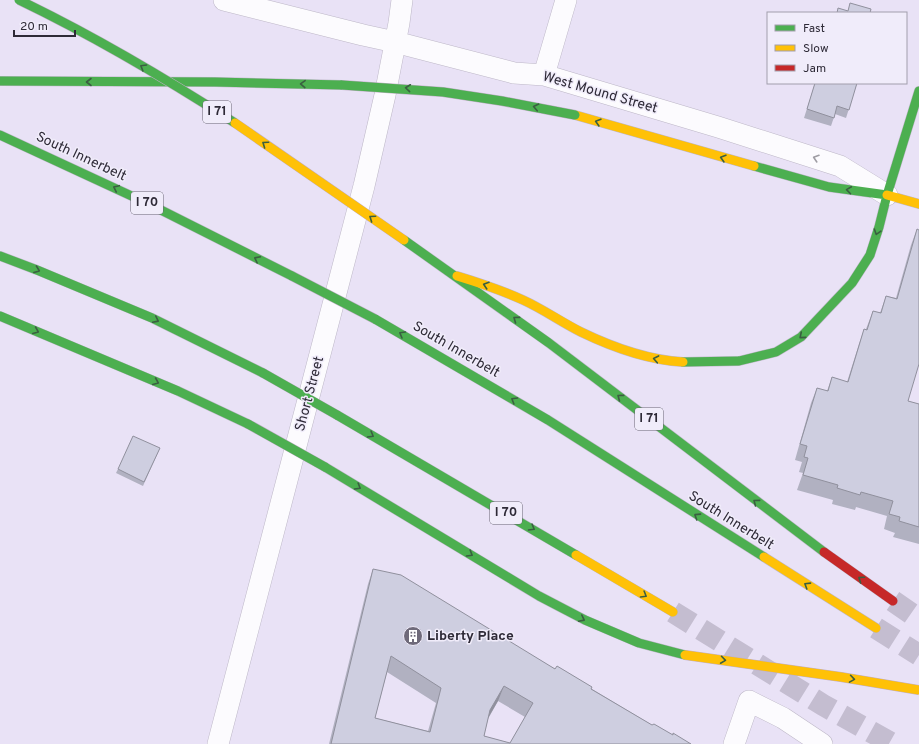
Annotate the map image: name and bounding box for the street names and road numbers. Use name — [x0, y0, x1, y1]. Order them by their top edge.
street label: West Mound Street — [541, 68, 659, 118]
road number: I 71 — [203, 101, 231, 123]
street label: South Innerbelt — [33, 129, 129, 185]
road number: I 70 — [131, 192, 163, 214]
street label: South Innerbelt — [409, 318, 503, 382]
street label: Short Street — [292, 355, 328, 433]
road number: I 71 — [635, 408, 663, 430]
street label: South Innerbelt — [685, 488, 777, 554]
road number: I 70 — [490, 502, 522, 524]

